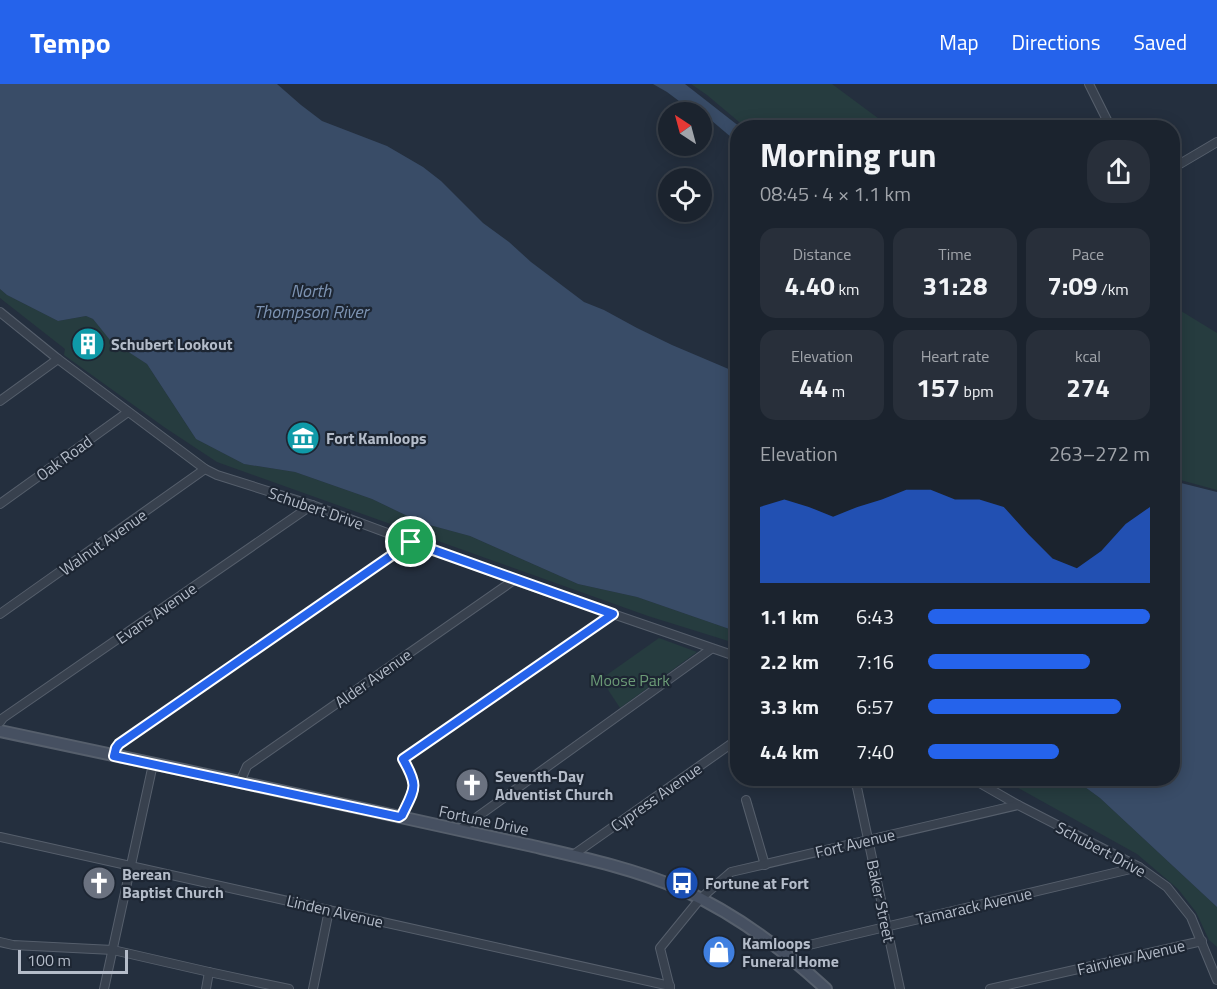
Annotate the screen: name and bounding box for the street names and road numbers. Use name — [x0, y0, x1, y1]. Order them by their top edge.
street label: Oak Road — [31, 429, 97, 487]
street label: Schubert Drive — [265, 481, 367, 535]
street label: Walnut Avenue — [54, 503, 152, 581]
street label: Evans Avenue — [111, 576, 201, 650]
street label: Alder Avenue — [330, 643, 416, 713]
street label: Cypress Avenue — [605, 757, 707, 837]
street label: Fortune Drive — [437, 799, 531, 841]
street label: Schubert Drive — [1052, 815, 1150, 883]
street label: Fort Avenue — [813, 822, 897, 864]
street label: Baker Street — [861, 858, 902, 945]
street label: Tamarack Avenue — [914, 881, 1034, 931]
street label: Linden Avenue — [284, 888, 386, 934]
street label: Fairview Avenue — [1075, 933, 1187, 981]

